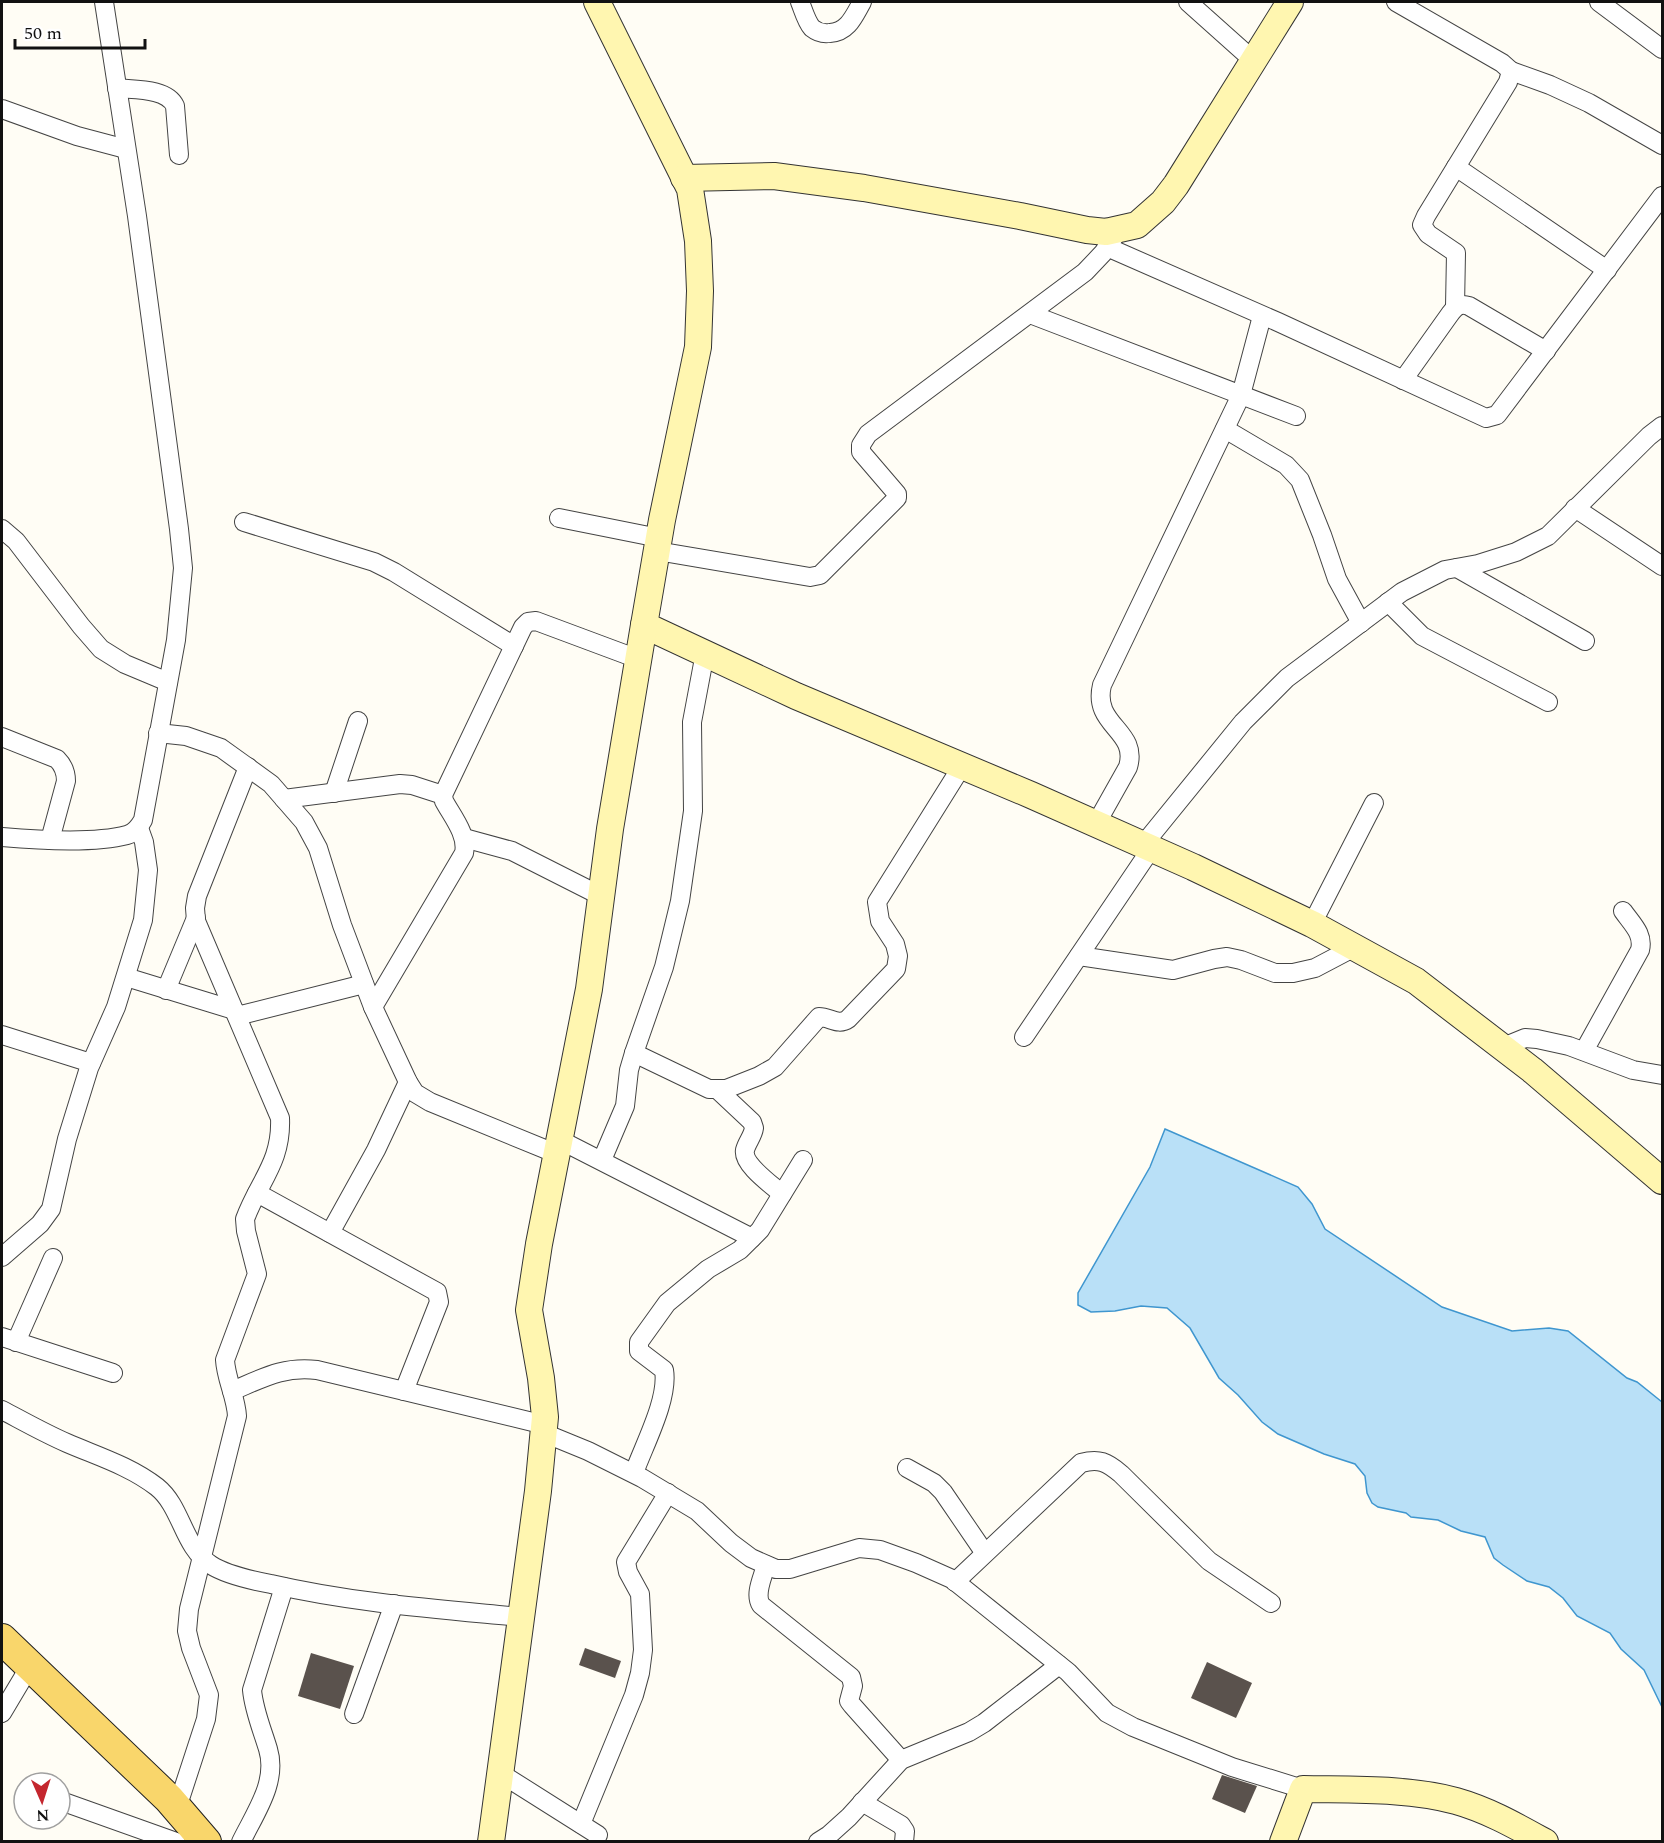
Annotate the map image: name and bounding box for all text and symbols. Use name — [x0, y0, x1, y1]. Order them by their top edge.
scale bar — [15, 12, 146, 50]
text: 50 m — [24, 20, 62, 47]
north arrow — [12, 1771, 72, 1831]
text: N — [36, 1803, 50, 1827]

